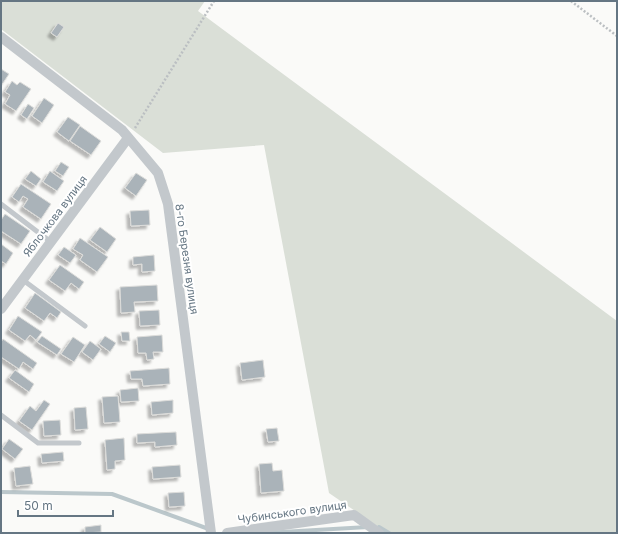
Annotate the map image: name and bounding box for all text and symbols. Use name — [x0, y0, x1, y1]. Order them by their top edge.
street label: Яблочкова вулиця — [20, 173, 90, 259]
street label: 8-го Березня вулиця — [172, 203, 202, 315]
scale bar — [18, 492, 113, 518]
street label: Чубинського вулиця — [237, 497, 347, 527]
text: 50 m — [24, 498, 53, 513]

